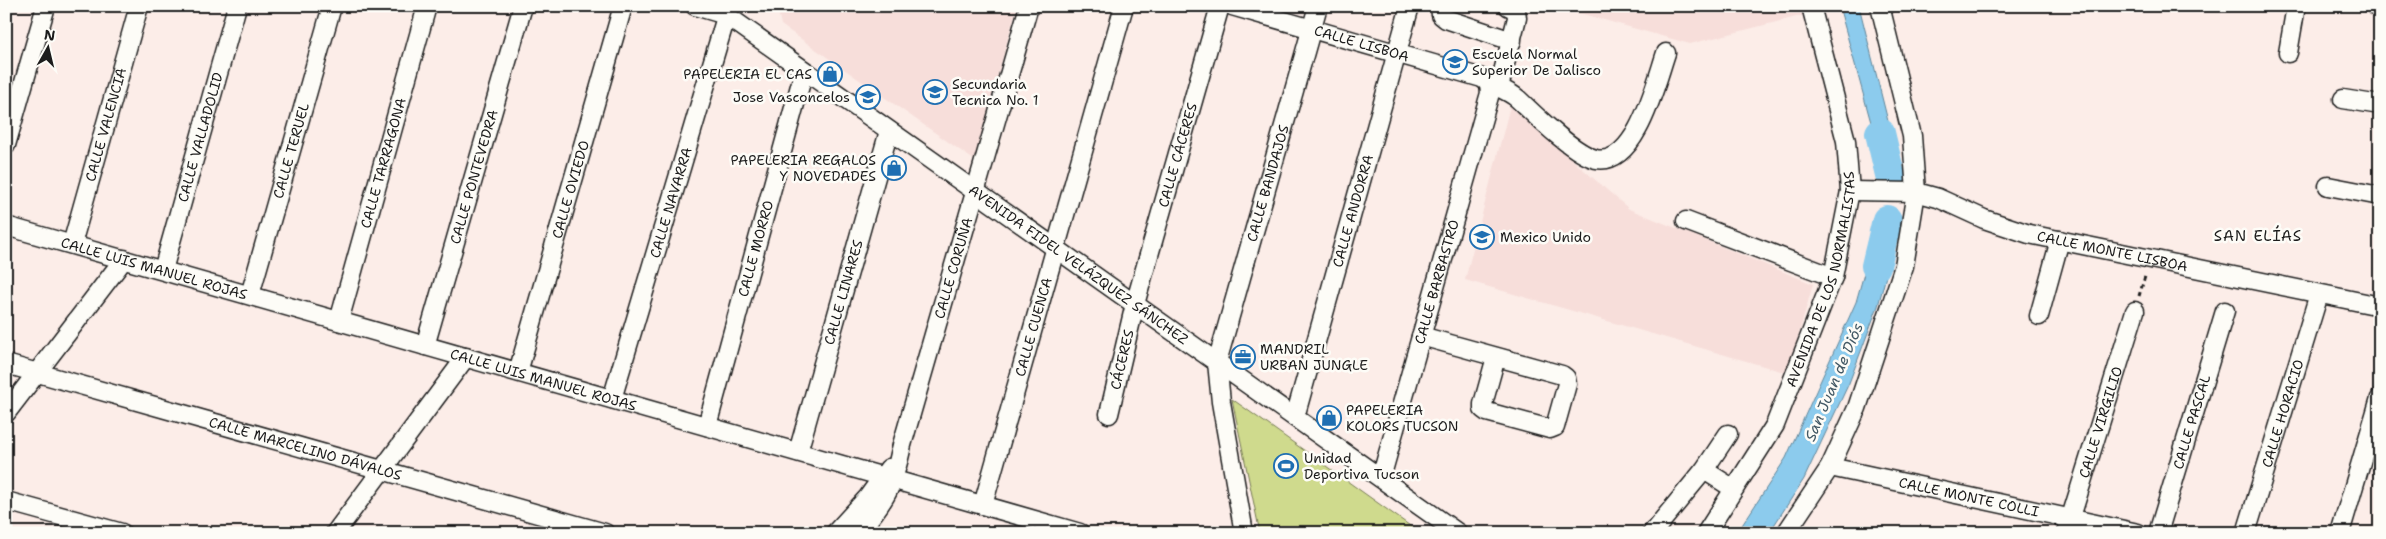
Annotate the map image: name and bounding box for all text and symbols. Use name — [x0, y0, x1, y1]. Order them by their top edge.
street label: CALLE LISBOA — [1312, 21, 1411, 66]
north arrow — [22, 22, 72, 72]
text: N — [43, 25, 57, 45]
place label: Escuela Normal Superior De Jalisco — [1472, 45, 1601, 79]
school or university icon: Escuela Normal Superior De Jalisco — [1442, 49, 1468, 75]
shop icon: PAPELERIA EL CAS — [817, 61, 843, 87]
place label: PAPELERIA EL CAS — [683, 65, 812, 83]
street label: CALLE VALENCIA — [81, 66, 130, 184]
street label: CALLE VALLADOLID — [174, 70, 227, 204]
place label: Secundaria Tecnica No. 1 — [952, 75, 1039, 109]
school or university icon: Secundaria Tecnica No. 1 — [922, 79, 948, 105]
school or university icon: Jose Vasconcelos — [855, 84, 881, 110]
place label: Jose Vasconcelos — [733, 88, 850, 106]
street label: CALLE TARRAGONA — [356, 96, 410, 230]
street label: CALLE CÁCERES — [1154, 100, 1201, 209]
street label: CALLE TERUEL — [269, 101, 313, 201]
street label: CALLE PONTEVEDRA — [446, 108, 502, 246]
street label: CALLE BANDAJOS — [1243, 123, 1293, 244]
street label: CALLE OVIEDO — [548, 138, 593, 241]
street label: CALLE NAVARRA — [646, 145, 696, 260]
place label: PAPELERIA REGALOS Y NOVEDADES — [731, 151, 876, 185]
street label: CALLE ANDORRA — [1328, 153, 1377, 269]
shop icon: PAPELERIA REGALOS Y NOVEDADES — [881, 155, 907, 181]
street label: AVENIDA DE LOS NORMALISTAS — [1782, 171, 1860, 390]
street label: AVENIDA FIDEL VELÁZQUEZ SÁNCHEZ — [965, 181, 1192, 348]
street label: CALLE MORRO — [734, 198, 777, 299]
street label: CALLE CORUÑA — [930, 215, 976, 321]
street label: CALLE BARBASTRO — [1410, 217, 1463, 346]
school or university icon: Mexico Unido — [1469, 224, 1495, 250]
district label: SAN ELÍAS — [2214, 225, 2302, 246]
street label: CALLE MONTE LISBOA — [2036, 227, 2189, 275]
place label: Mexico Unido — [1500, 228, 1591, 246]
street label: CALLE LUIS MANUEL ROJAS — [59, 233, 249, 304]
street label: CALLE LINARES — [820, 238, 867, 347]
street label: CALLE CUENCA — [1011, 275, 1056, 379]
water label: San Juan de Diós — [1800, 320, 1868, 444]
street label: CÁCERES — [1106, 327, 1138, 391]
place label: MANDRIL URBAN JUNGLE — [1260, 340, 1368, 374]
street label: CALLE LUIS MANUEL ROJAS — [448, 344, 639, 415]
office icon: MANDRIL URBAN JUNGLE — [1230, 344, 1256, 370]
street label: CALLE HORACIO — [2258, 357, 2308, 470]
street label: CALLE VIRGILIO — [2075, 364, 2126, 480]
street label: CALLE PASCAL — [2169, 372, 2214, 471]
place label: PAPELERIA KOLORS TUCSON — [1346, 401, 1458, 435]
shop icon: PAPELERIA KOLORS TUCSON — [1316, 405, 1342, 431]
street label: CALLE MARCELINO DÁVALOS — [207, 413, 404, 484]
place label: Unidad Deportiva Tucson — [1304, 449, 1420, 483]
sports icon: Unidad Deportiva Tucson — [1273, 453, 1299, 479]
street label: CALLE MONTE COLLI — [1897, 473, 2041, 521]

